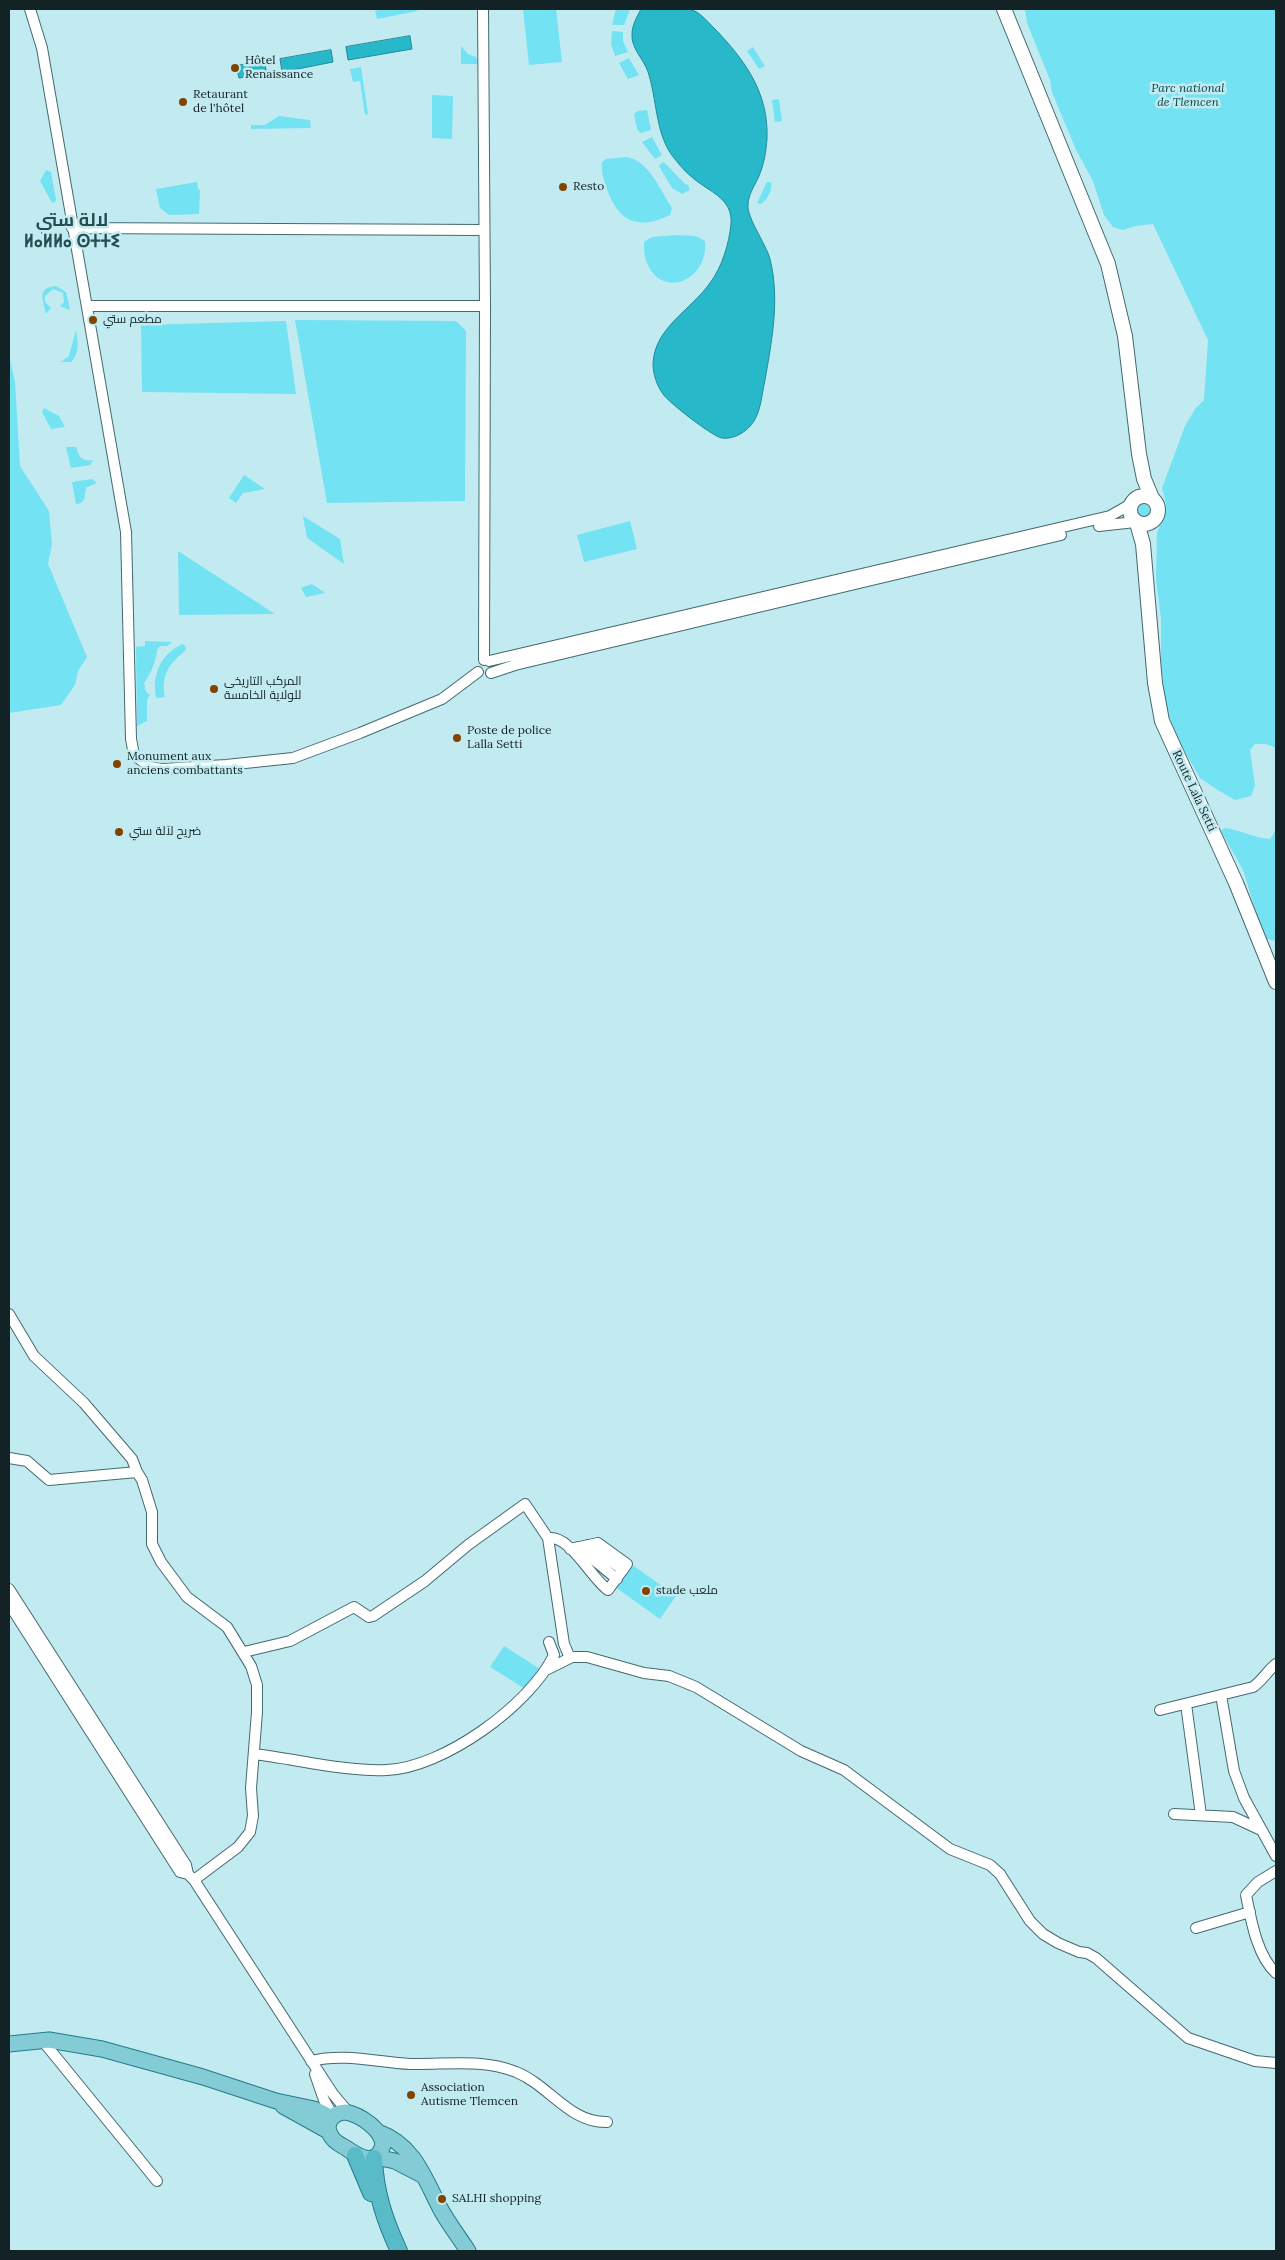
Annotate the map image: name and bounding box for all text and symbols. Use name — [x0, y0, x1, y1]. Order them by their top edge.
place label: Hôtel Renaissance — [245, 54, 313, 82]
marker: Hôtel Renaissance — [229, 62, 241, 74]
park label: Parc national de Tlemcen — [1151, 82, 1225, 110]
place label: Retaurant de l'hôtel — [193, 88, 248, 116]
marker: Retaurant de l'hôtel — [177, 96, 189, 108]
place label: Resto — [573, 180, 604, 194]
marker: Resto — [557, 181, 569, 193]
district label: لالة ستي ⵍⴰⵍⵍⴰ ⵙⵜⵜⵉ — [24, 210, 120, 252]
place label: مطعم ستي — [103, 313, 162, 327]
marker: مطعم ستي — [87, 314, 99, 326]
place label: المركب التاريخي للولاية الخامسة — [224, 675, 301, 703]
marker: المركب التاريخي للولاية الخامسة — [208, 683, 220, 695]
place label: Poste de police Lalla Setti — [467, 724, 552, 752]
marker: Poste de police Lalla Setti — [451, 732, 463, 744]
street label: Route Lala Setti — [1169, 748, 1219, 834]
place label: Monument aux anciens combattants — [127, 750, 243, 778]
marker: Monument aux anciens combattants — [111, 758, 123, 770]
place label: ضريح لآلة ستي — [129, 825, 201, 839]
marker: ضريح لآلة ستي — [113, 826, 125, 838]
place label: stade ملعب — [656, 1584, 718, 1598]
marker: stade ملعب — [640, 1585, 652, 1597]
place label: Association Autisme Tlemcen — [421, 2081, 518, 2109]
marker: Association Autisme Tlemcen — [405, 2089, 417, 2101]
place label: SALHI shopping — [452, 2192, 541, 2206]
marker: SALHI shopping — [436, 2193, 448, 2205]

